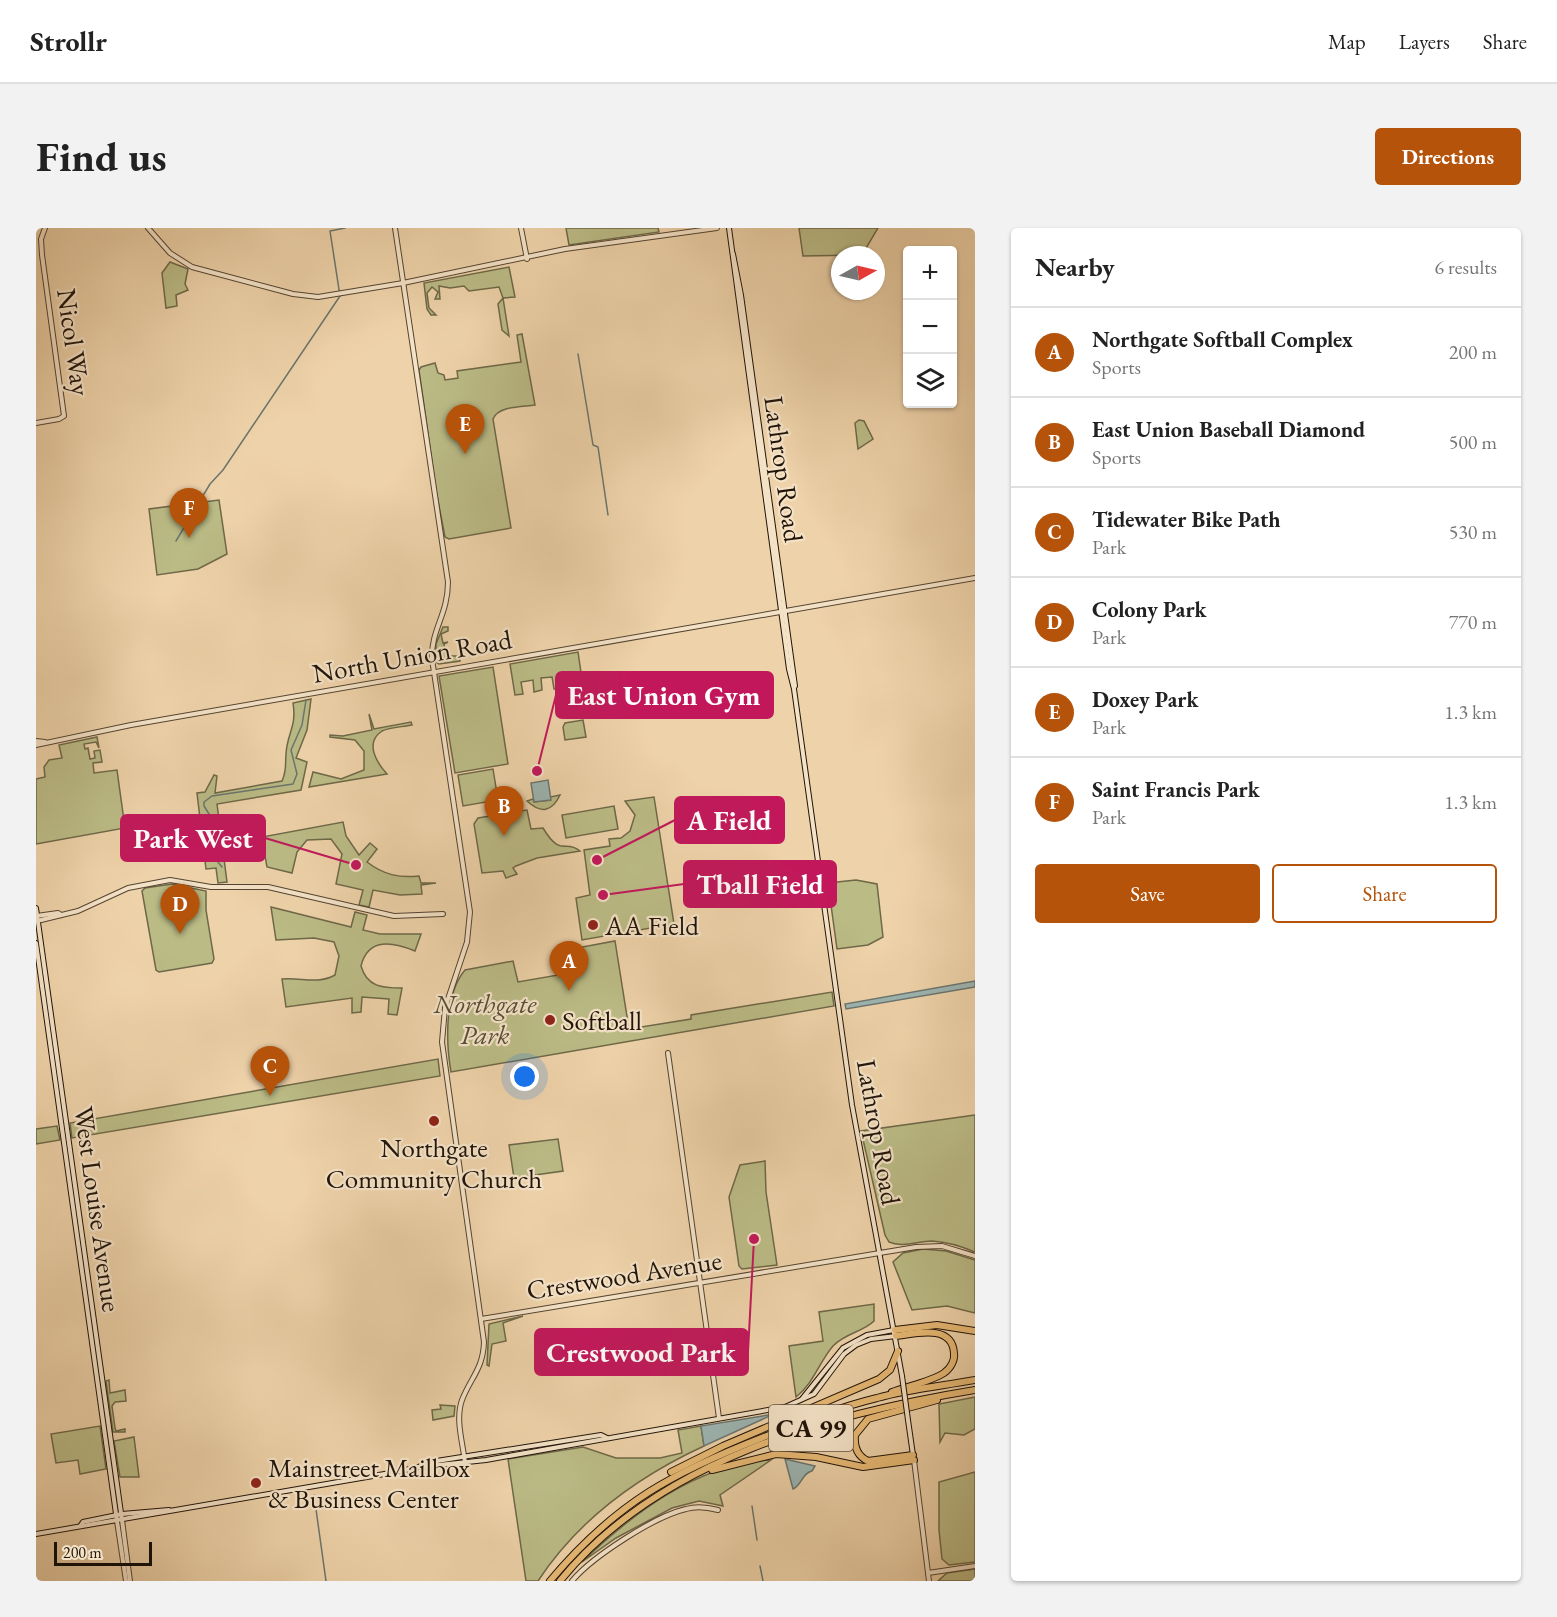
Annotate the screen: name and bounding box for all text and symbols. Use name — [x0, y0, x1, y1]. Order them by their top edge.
text: Strollr — [30, 23, 107, 59]
text: Map — [1328, 28, 1366, 55]
text: Layers — [1399, 28, 1450, 55]
text: Share — [1483, 28, 1527, 55]
button: Directions — [1375, 128, 1521, 185]
text: Find us — [36, 129, 167, 184]
north arrow — [831, 246, 885, 300]
map controls — [903, 246, 957, 408]
button: + — [903, 246, 957, 300]
text: Nearby — [1035, 250, 1115, 284]
text: 6 results — [1434, 254, 1497, 280]
street label: Nicol Way — [49, 286, 99, 398]
button: − — [903, 300, 957, 354]
text: Northgate Softball Complex — [1092, 325, 1353, 354]
text: A — [1047, 339, 1062, 365]
text: 200 m — [1449, 339, 1497, 365]
button: layers — [903, 354, 957, 408]
text: Sports — [1092, 354, 1141, 380]
street label: Lathrop Road — [756, 394, 812, 545]
pin: E — [446, 404, 484, 454]
text: East Union Baseball Diamond — [1092, 415, 1365, 444]
text: B — [1048, 429, 1061, 455]
text: 500 m — [1449, 429, 1497, 455]
text: Sports — [1092, 444, 1141, 470]
pin: F — [170, 488, 208, 538]
text: Tidewater Bike Path — [1092, 505, 1281, 534]
text: C — [1047, 519, 1062, 545]
text: 530 m — [1449, 519, 1497, 545]
text: Park — [1092, 534, 1126, 560]
text: Colony Park — [1092, 595, 1207, 624]
text: D — [1047, 609, 1062, 635]
text: 770 m — [1449, 609, 1497, 635]
street label: North Union Road — [310, 621, 515, 691]
text: Park — [1092, 624, 1126, 650]
callout: East Union Gym — [556, 672, 773, 718]
text: East Union Gym — [568, 677, 761, 713]
text: Doxey Park — [1092, 685, 1198, 714]
text: E — [1049, 699, 1060, 725]
text: 1.3 km — [1444, 699, 1497, 725]
text: Park — [1092, 714, 1126, 740]
text: Saint Francis Park — [1092, 775, 1260, 804]
pin: B — [484, 786, 524, 836]
text: F — [1049, 789, 1060, 815]
text: 1.3 km — [1444, 789, 1497, 815]
callout: A Field — [675, 797, 784, 843]
text: A Field — [685, 802, 772, 838]
text: Park — [1092, 804, 1126, 830]
callout: Park West — [121, 815, 265, 861]
text: Park West — [133, 820, 253, 856]
callout: Tball Field — [684, 861, 836, 907]
button: Save — [1035, 864, 1260, 923]
button: Share — [1272, 864, 1497, 923]
text: Tball Field — [696, 866, 824, 902]
pin: D — [160, 884, 200, 934]
place label: AA Field — [604, 908, 699, 943]
marker: AA Field — [586, 918, 600, 932]
pin: A — [550, 942, 588, 991]
park label: Northgate Park — [433, 986, 537, 1052]
place label: Softball — [562, 1003, 642, 1038]
marker: Softball — [543, 1013, 557, 1027]
pin: C — [250, 1046, 290, 1096]
street label: Lathrop Road — [849, 1056, 909, 1208]
your location — [510, 1062, 539, 1091]
street label: West Louise Avenue — [66, 1104, 130, 1314]
marker: Northgate Community Church — [427, 1114, 441, 1128]
place label: Northgate Community Church — [326, 1130, 542, 1196]
street label: Crestwood Avenue — [524, 1242, 724, 1308]
callout: Crestwood Park — [535, 1329, 748, 1375]
text: Crestwood Park — [546, 1334, 737, 1370]
road number: CA 99 — [769, 1405, 853, 1451]
place label: Mainstreet Mailbox & Business Center — [268, 1450, 470, 1516]
marker: Mainstreet Mailbox & Business Center — [249, 1476, 263, 1490]
scale bar — [54, 1539, 152, 1566]
text: 200 m — [63, 1542, 102, 1563]

